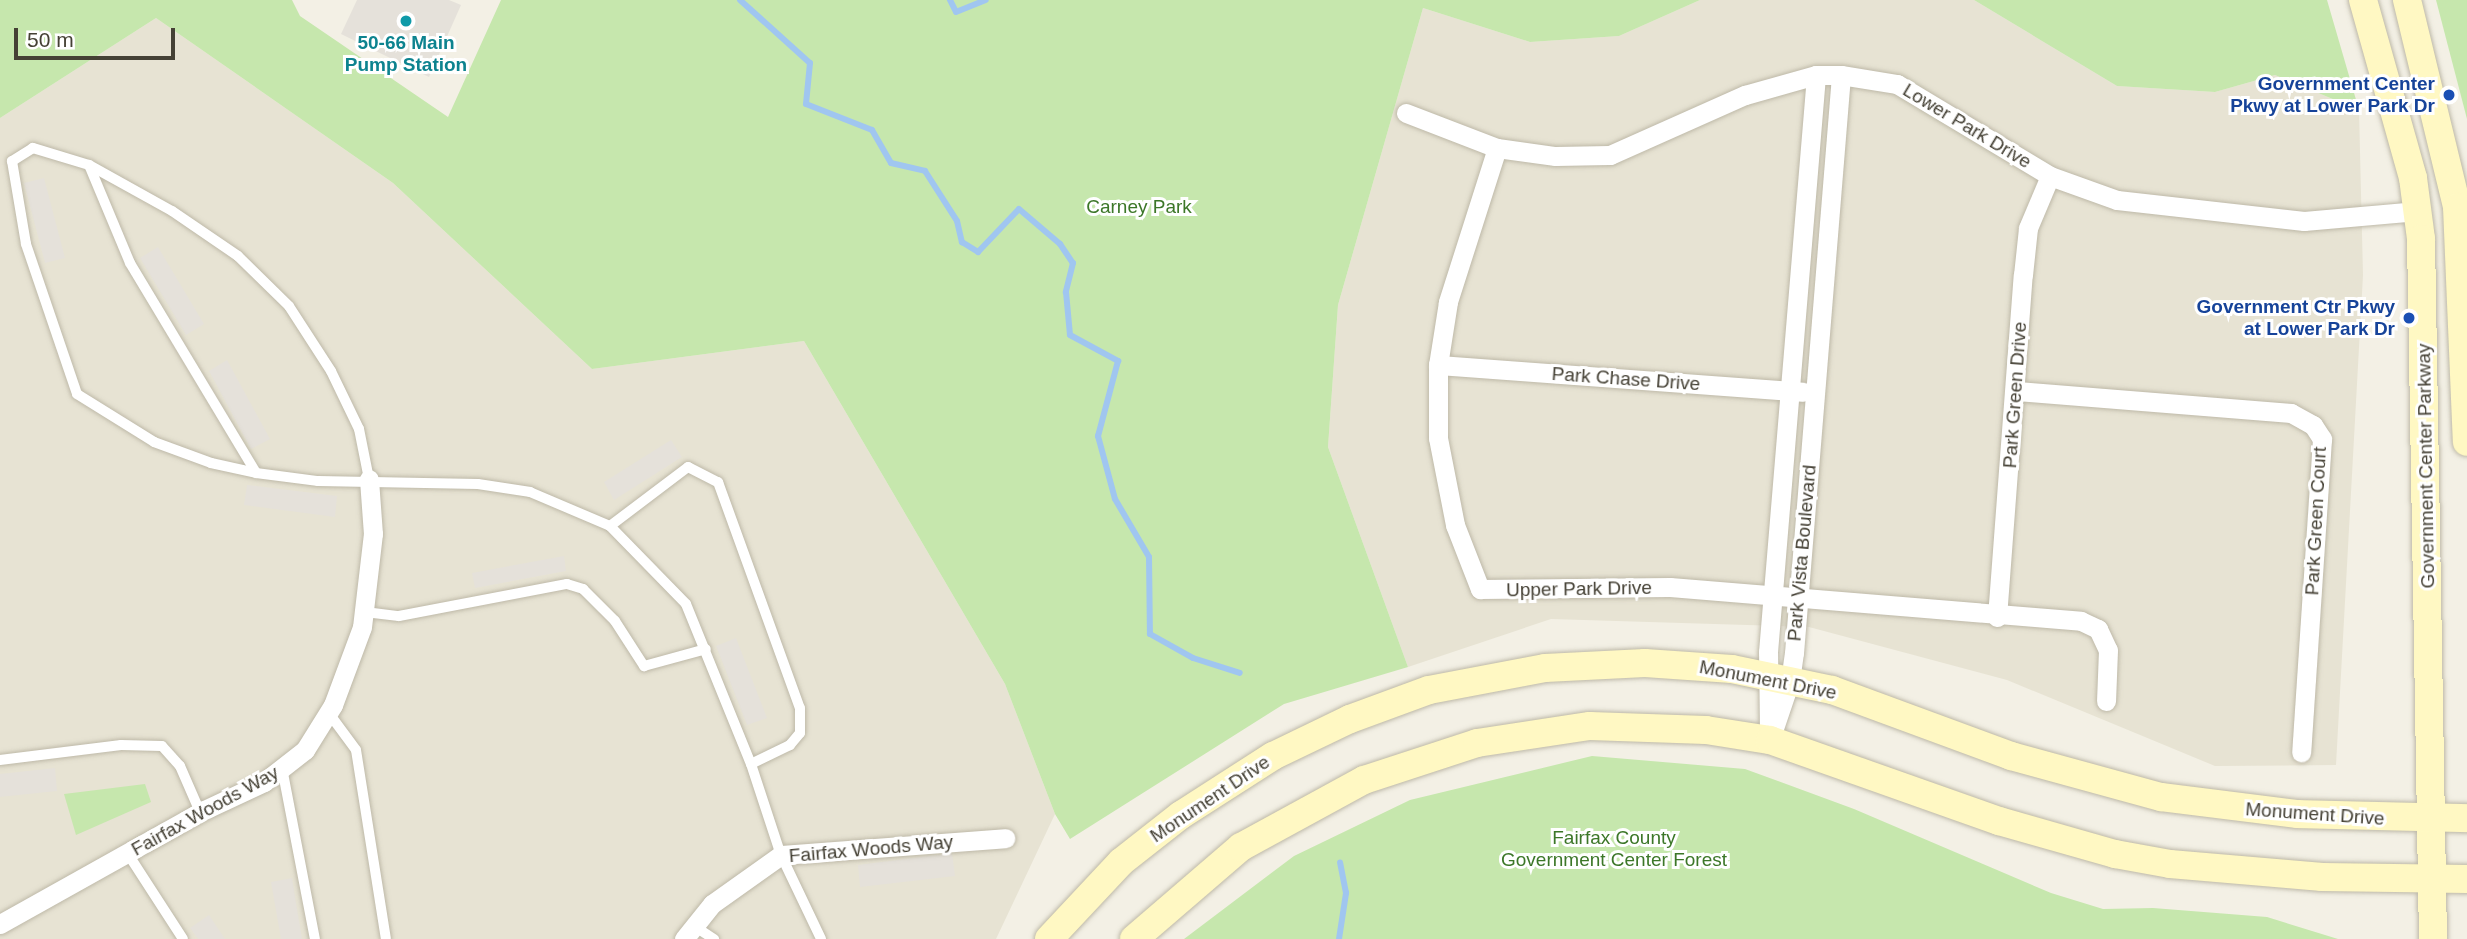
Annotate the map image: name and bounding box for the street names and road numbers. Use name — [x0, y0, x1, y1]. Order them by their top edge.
street label: Lower Park Drive — [1899, 79, 2035, 173]
street label: Park Green Drive — [1999, 321, 2031, 469]
street label: Government Center Parkway — [2412, 343, 2440, 589]
street label: Park Chase Drive — [1551, 362, 1701, 396]
street label: Park Green Court — [2301, 446, 2331, 596]
street label: Park Vista Boulevard — [1783, 464, 1821, 642]
street label: Upper Park Drive — [1506, 576, 1652, 602]
street label: Monument Drive — [1697, 656, 1839, 704]
street label: Monument Drive — [1146, 751, 1274, 847]
street label: Fairfax Woods Way — [127, 761, 283, 861]
street label: Monument Drive — [2245, 798, 2385, 830]
street label: Fairfax Woods Way — [788, 830, 954, 868]

